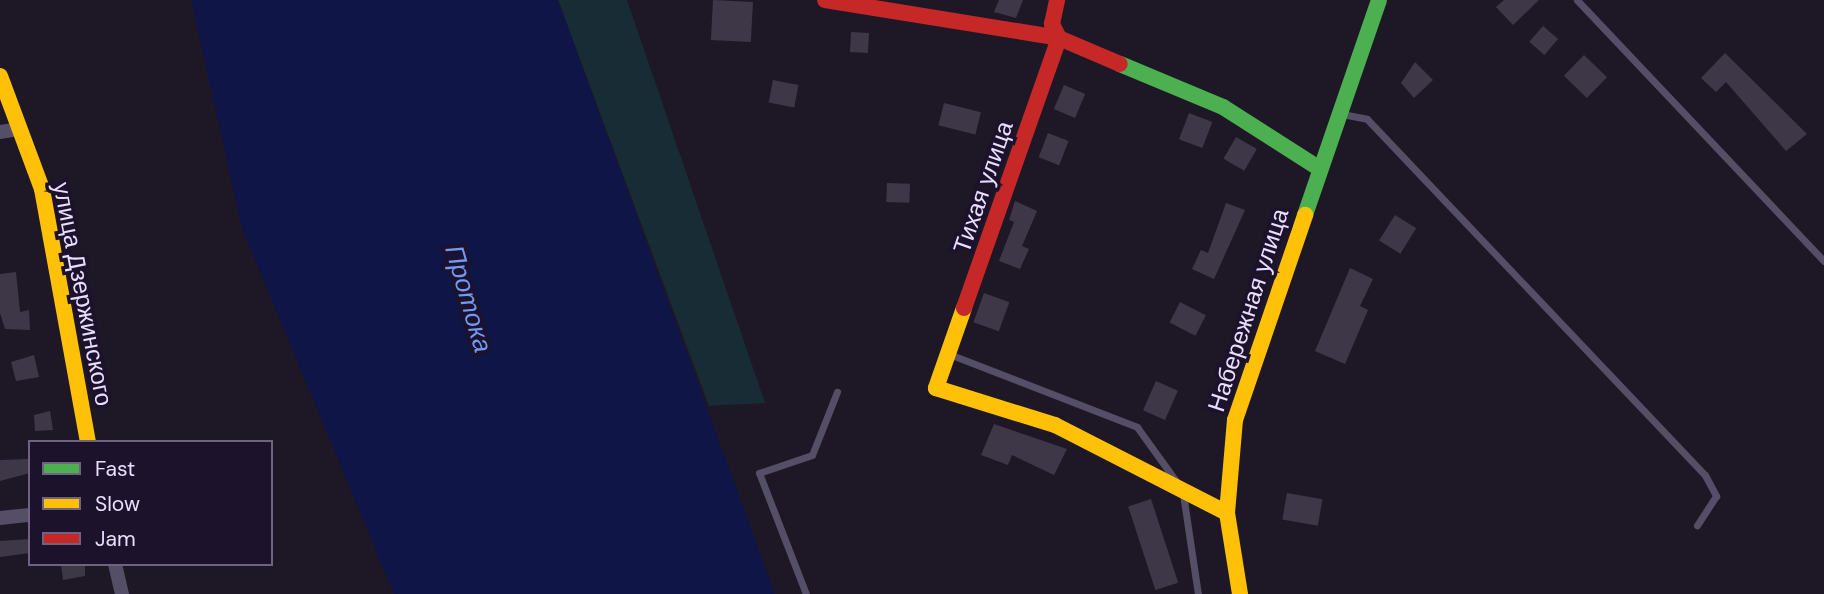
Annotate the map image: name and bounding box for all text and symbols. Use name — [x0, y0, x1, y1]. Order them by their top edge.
street label: Тихая улица — [947, 117, 1019, 257]
street label: улица Дзержинского — [47, 180, 119, 408]
street label: Набережная улица — [1202, 205, 1294, 415]
water label: Протока — [438, 242, 498, 356]
legend — [28, 440, 273, 566]
text: Fast — [95, 455, 135, 483]
text: Slow — [95, 490, 140, 518]
text: Jam — [95, 525, 136, 553]

